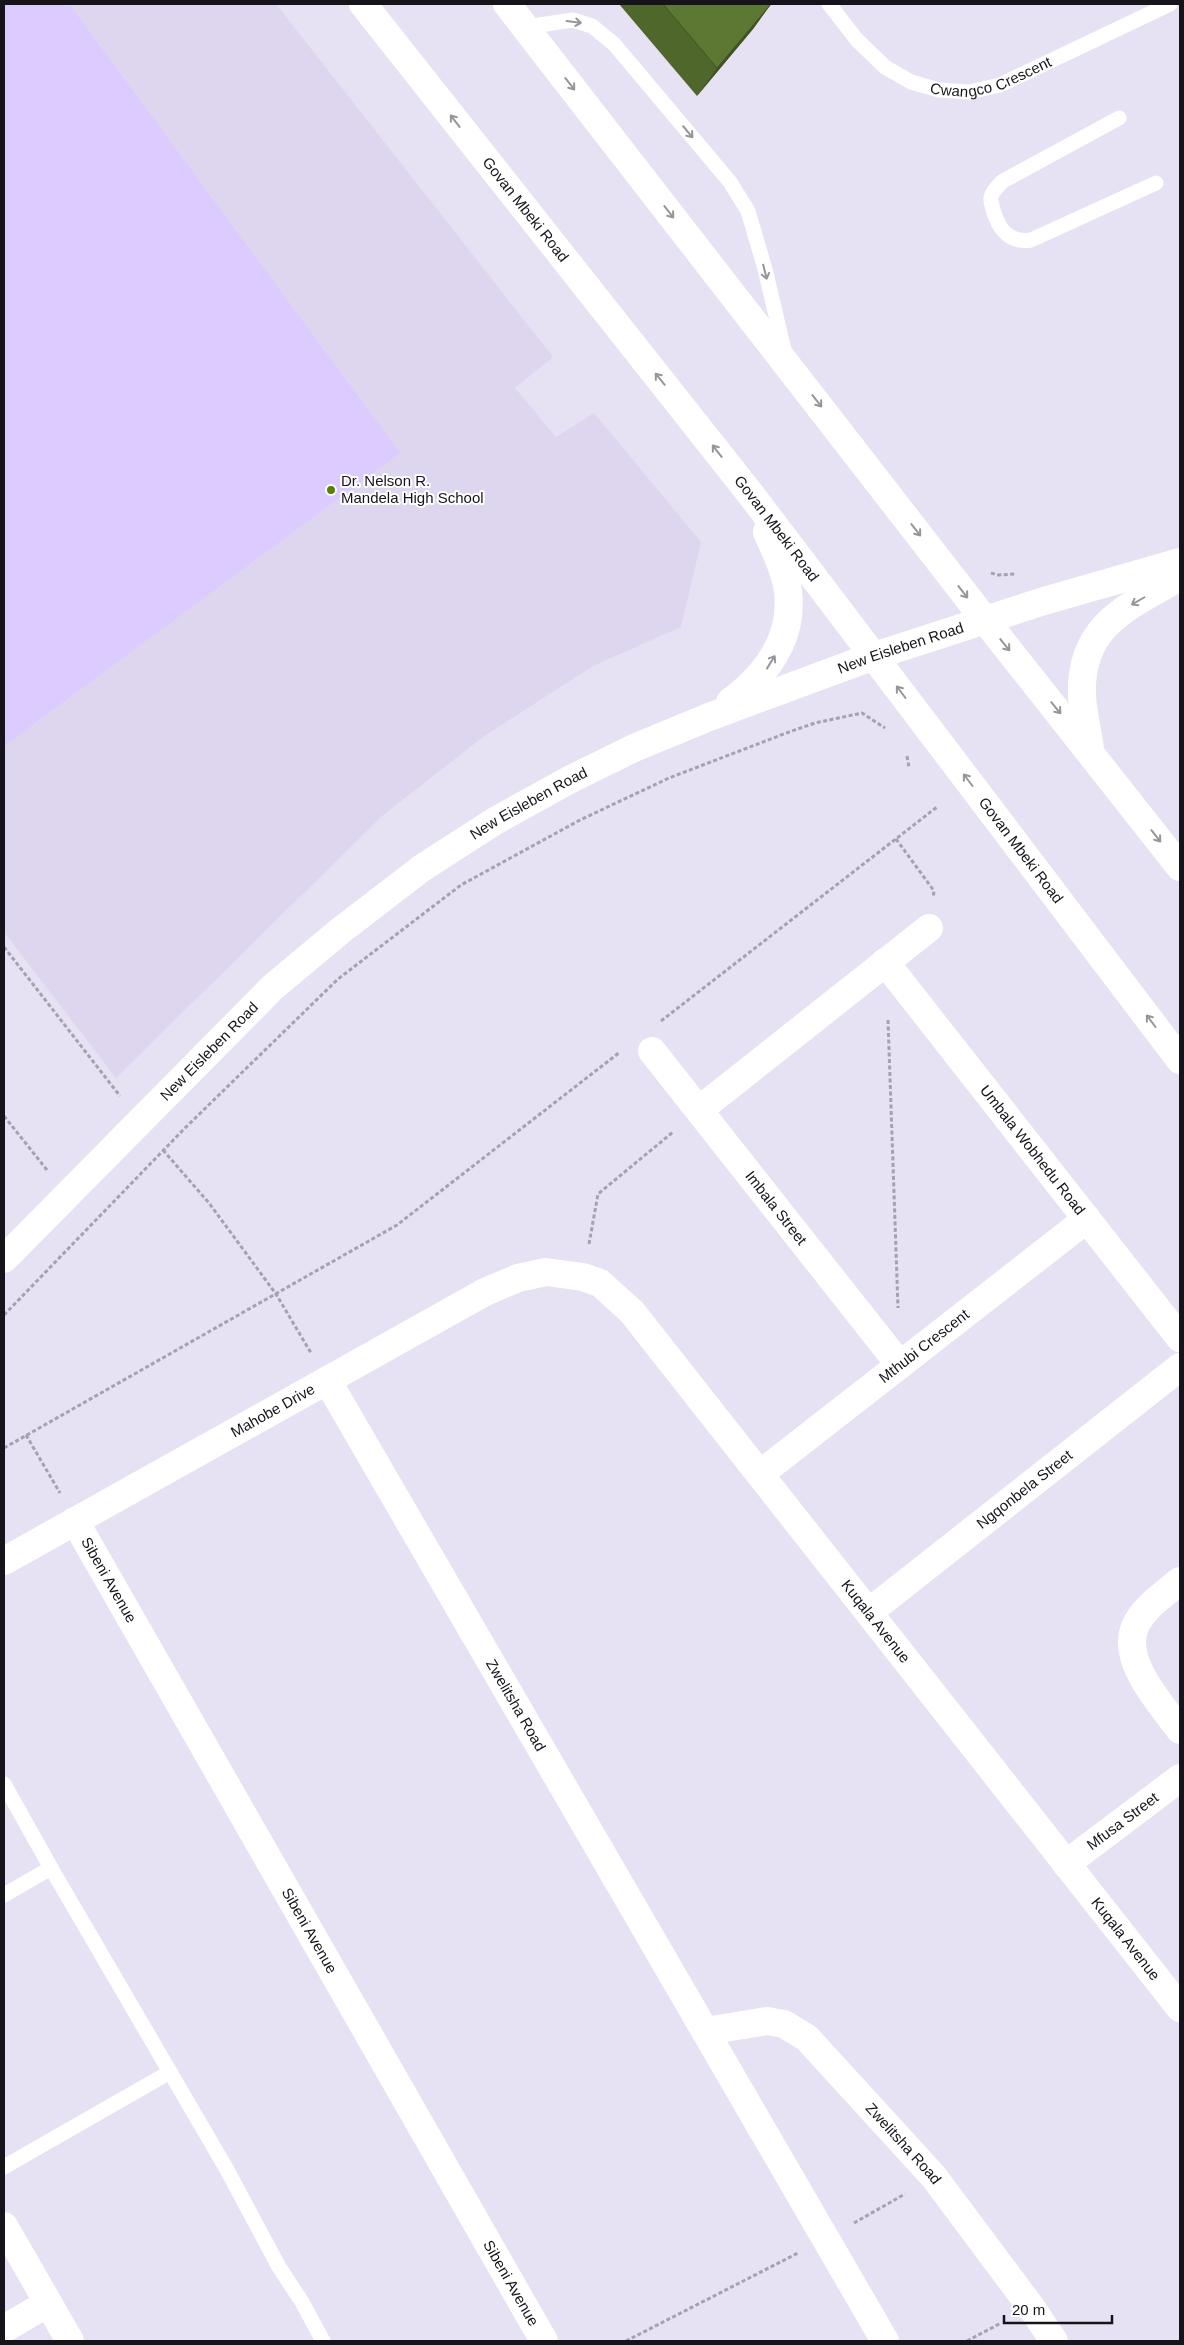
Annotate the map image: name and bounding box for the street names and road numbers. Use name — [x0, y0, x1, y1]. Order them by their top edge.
street label: Cwangco Crescent — [928, 52, 1055, 100]
street label: Govan Mbeki Road — [479, 154, 572, 265]
street label: Govan Mbeki Road — [731, 472, 823, 584]
street label: New Eisleben Road — [835, 619, 966, 677]
street label: New Eisleben Road — [467, 763, 590, 843]
street label: Govan Mbeki Road — [976, 794, 1067, 906]
street label: New Eisleben Road — [157, 998, 261, 1104]
street label: Umbala Wobhedu Road — [977, 1082, 1089, 1218]
street label: Imbala Street — [742, 1167, 811, 1249]
street label: Mthubi Crescent — [875, 1305, 973, 1386]
street label: Mahobe Drive — [228, 1380, 317, 1440]
street label: Ngqonbela Street — [973, 1446, 1076, 1532]
street label: Sibeni Avenue — [78, 1534, 140, 1626]
street label: Kuqala Avenue — [838, 1576, 914, 1666]
street label: Zwelitsha Road — [483, 1656, 550, 1754]
street label: Mfusa Street — [1083, 1788, 1162, 1853]
street label: Sibeni Avenue — [279, 1885, 341, 1976]
street label: Kuqala Avenue — [1088, 1894, 1164, 1983]
street label: Zwelitsha Road — [863, 2099, 945, 2187]
street label: Sibeni Avenue — [480, 2237, 542, 2329]

